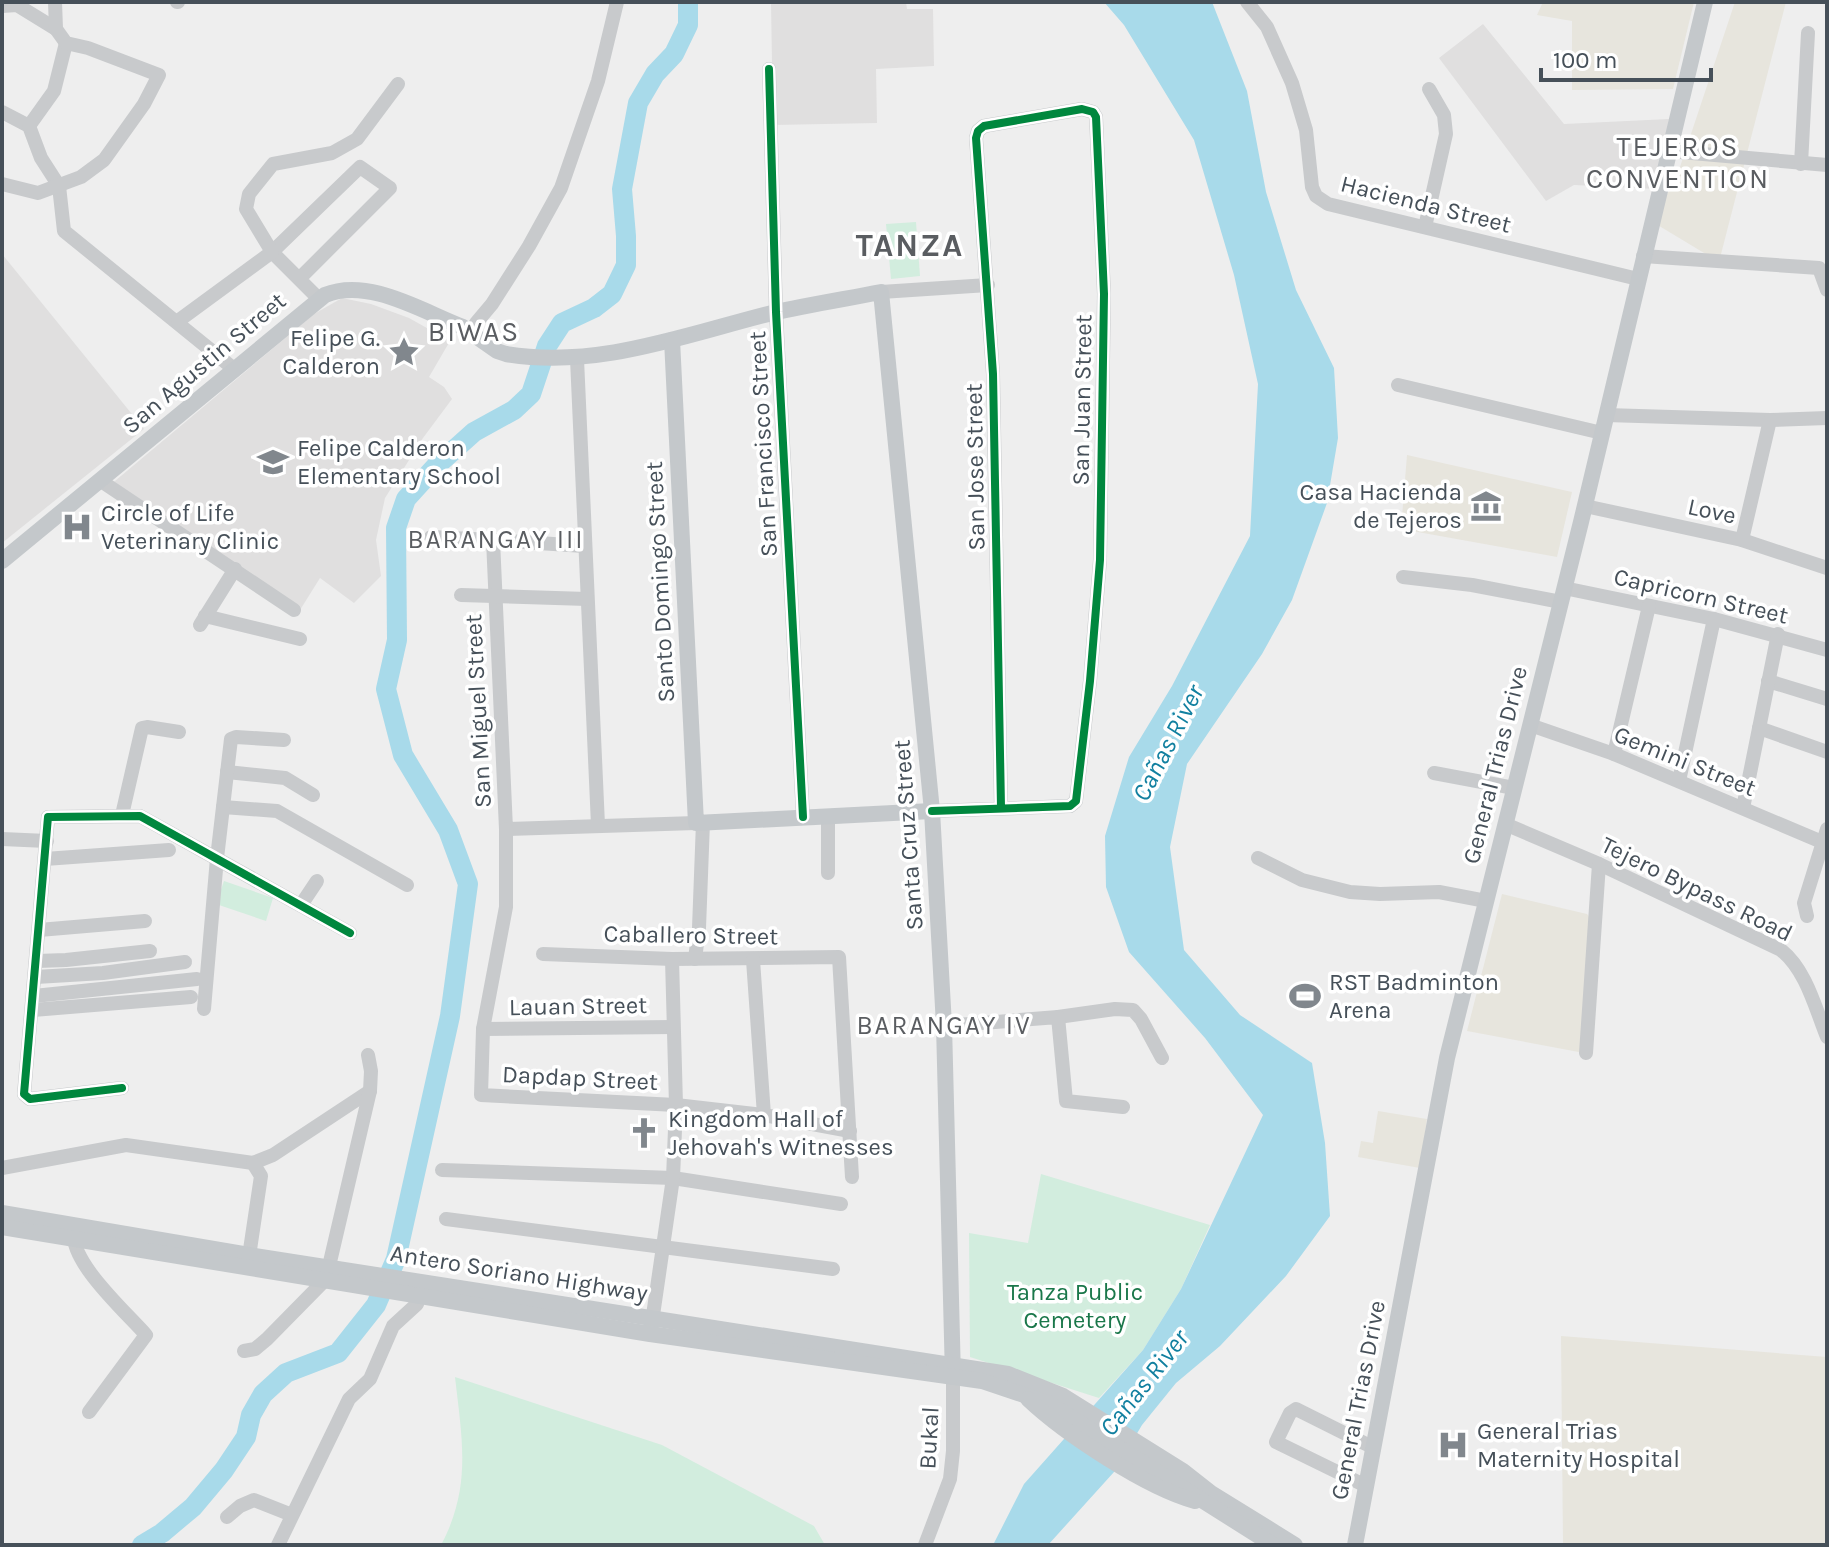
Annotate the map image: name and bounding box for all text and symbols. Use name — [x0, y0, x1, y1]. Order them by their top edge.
scale bar — [1541, 32, 1711, 82]
text: 100 m — [1553, 46, 1618, 74]
district label: TEJEROS CONVENTION — [1586, 130, 1770, 195]
street label: Hacienda Street — [1338, 169, 1514, 239]
district label: TANZA — [856, 227, 964, 264]
street label: San Agustin Street — [117, 287, 291, 439]
street label: San Juan Street — [1067, 314, 1097, 486]
district label: BIWAS — [428, 315, 520, 348]
place label: Felipe G. Calderon — [283, 324, 380, 380]
street label: San Francisco Street — [743, 330, 783, 558]
place icon: Felipe G. Calderon — [387, 335, 421, 369]
street label: San Jose Street — [960, 383, 990, 551]
place label: Felipe Calderon Elementary School — [297, 434, 501, 490]
school or university icon: Felipe Calderon Elementary School — [256, 445, 290, 479]
street label: Santo Domingo Street — [640, 461, 680, 703]
place label: Casa Hacienda de Tejeros — [1300, 478, 1462, 534]
museum icon: Casa Hacienda de Tejeros — [1469, 489, 1503, 523]
street label: Love — [1685, 492, 1739, 530]
place label: Circle of Life Veterinary Clinic — [101, 499, 279, 555]
hospital icon: Circle of Life Veterinary Clinic — [60, 510, 94, 544]
district label: BARANGAY III — [407, 524, 585, 555]
street label: Capricorn Street — [1611, 562, 1791, 630]
street label: San Miguel Street — [459, 613, 497, 809]
street label: General Trias Drive — [1457, 663, 1533, 867]
water label: Cañas River — [1125, 679, 1211, 806]
street label: Gemini Street — [1610, 720, 1760, 802]
street label: Santa Cruz Street — [887, 739, 929, 931]
street label: Tejero Bypass Road — [1597, 831, 1797, 947]
street label: Caballero Street — [604, 919, 778, 951]
place label: RST Badminton Arena — [1329, 968, 1499, 1024]
sports icon: RST Badminton Arena — [1288, 979, 1322, 1013]
street label: Lauan Street — [509, 991, 647, 1021]
district label: BARANGAY IV — [856, 1010, 1032, 1041]
street label: Dapdap Street — [501, 1060, 659, 1096]
place label: Kingdom Hall of Jehovah's Witnesses — [668, 1105, 894, 1161]
church icon: Kingdom Hall of Jehovah's Witnesses — [627, 1116, 661, 1150]
street label: Antero Soriano Highway — [388, 1239, 650, 1307]
park label: Tanza Public Cemetery — [1007, 1278, 1143, 1334]
street label: General Trias Drive — [1325, 1298, 1391, 1502]
water label: Cañas River — [1093, 1323, 1196, 1442]
street label: Bukal — [913, 1406, 945, 1470]
place label: General Trias Maternity Hospital — [1477, 1417, 1680, 1473]
hospital icon: General Trias Maternity Hospital — [1436, 1428, 1470, 1462]

